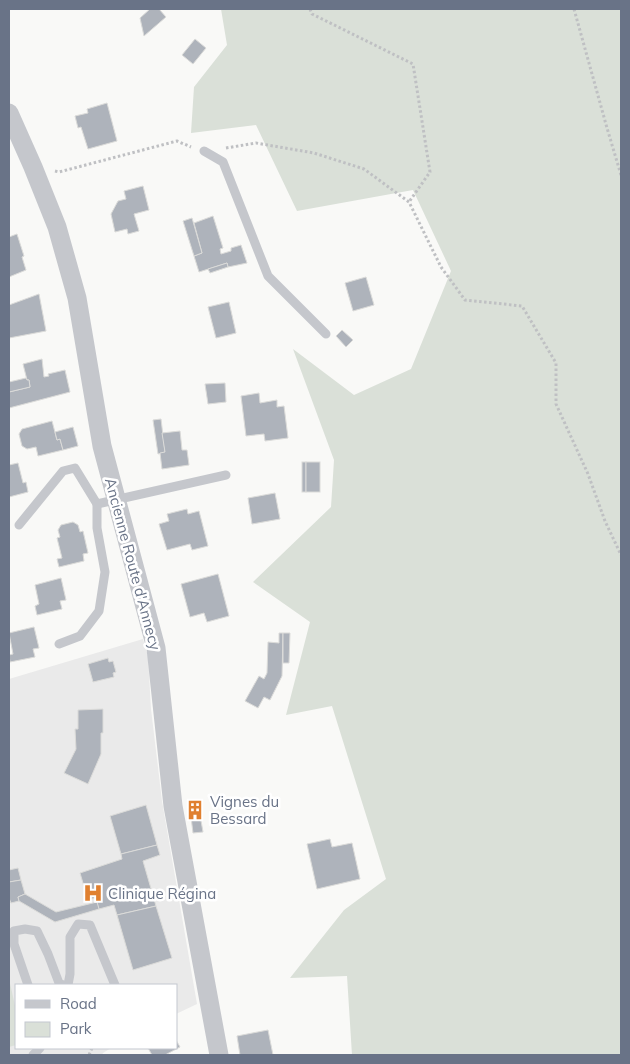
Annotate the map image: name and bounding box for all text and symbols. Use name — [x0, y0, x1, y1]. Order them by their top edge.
street label: Ancienne Route d'Annecy — [101, 476, 165, 652]
place label: Vignes du Bessard — [210, 792, 279, 828]
building icon: Vignes du Bessard — [184, 799, 206, 821]
hospital icon: Clinique Régina — [82, 882, 104, 904]
place label: Clinique Régina — [108, 884, 216, 903]
legend — [15, 984, 178, 1049]
text: Road — [60, 994, 97, 1013]
text: Park — [60, 1019, 92, 1038]

